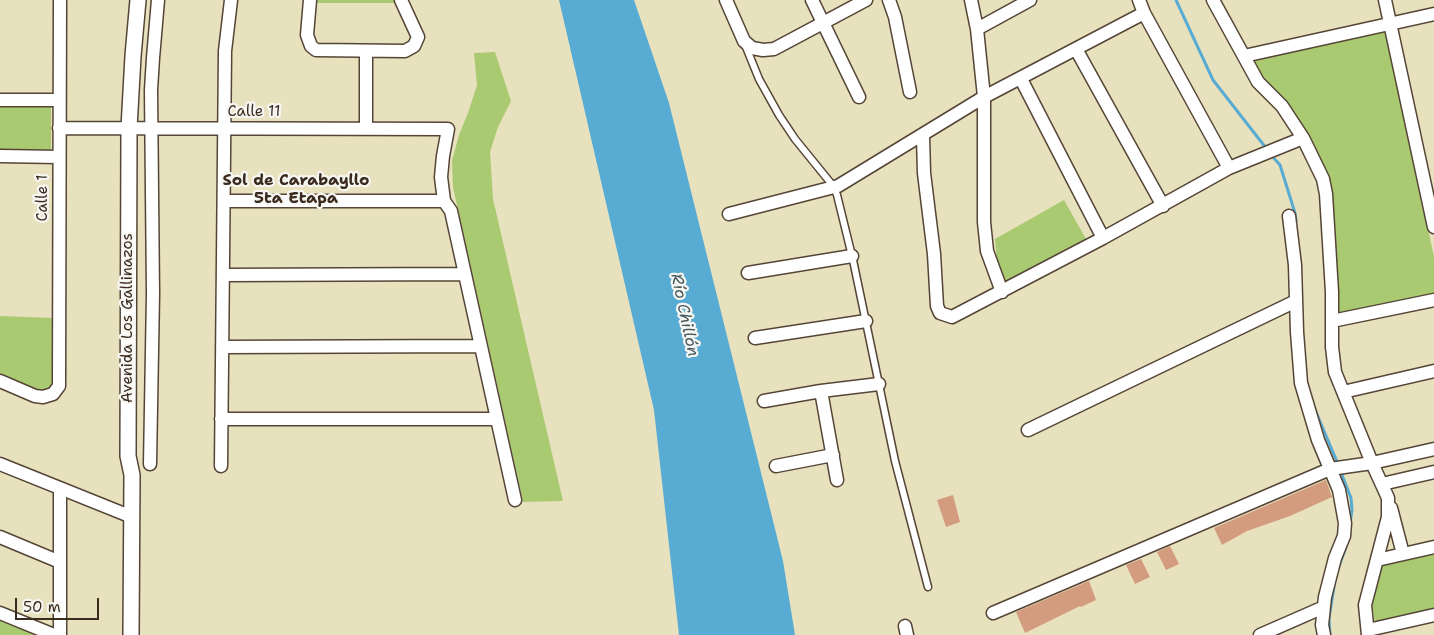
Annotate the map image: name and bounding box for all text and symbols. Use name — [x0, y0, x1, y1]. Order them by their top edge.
street label: Calle 11 — [228, 103, 280, 121]
district label: Sol de Carabayllo 5ta Etapa — [223, 171, 369, 209]
street label: Calle 1 — [34, 174, 52, 222]
street label: Avenida Los Gallinazos — [119, 233, 137, 403]
water label: Río Chillón — [666, 272, 702, 358]
scale bar — [18, 588, 101, 620]
text: 50 m — [23, 597, 61, 617]

